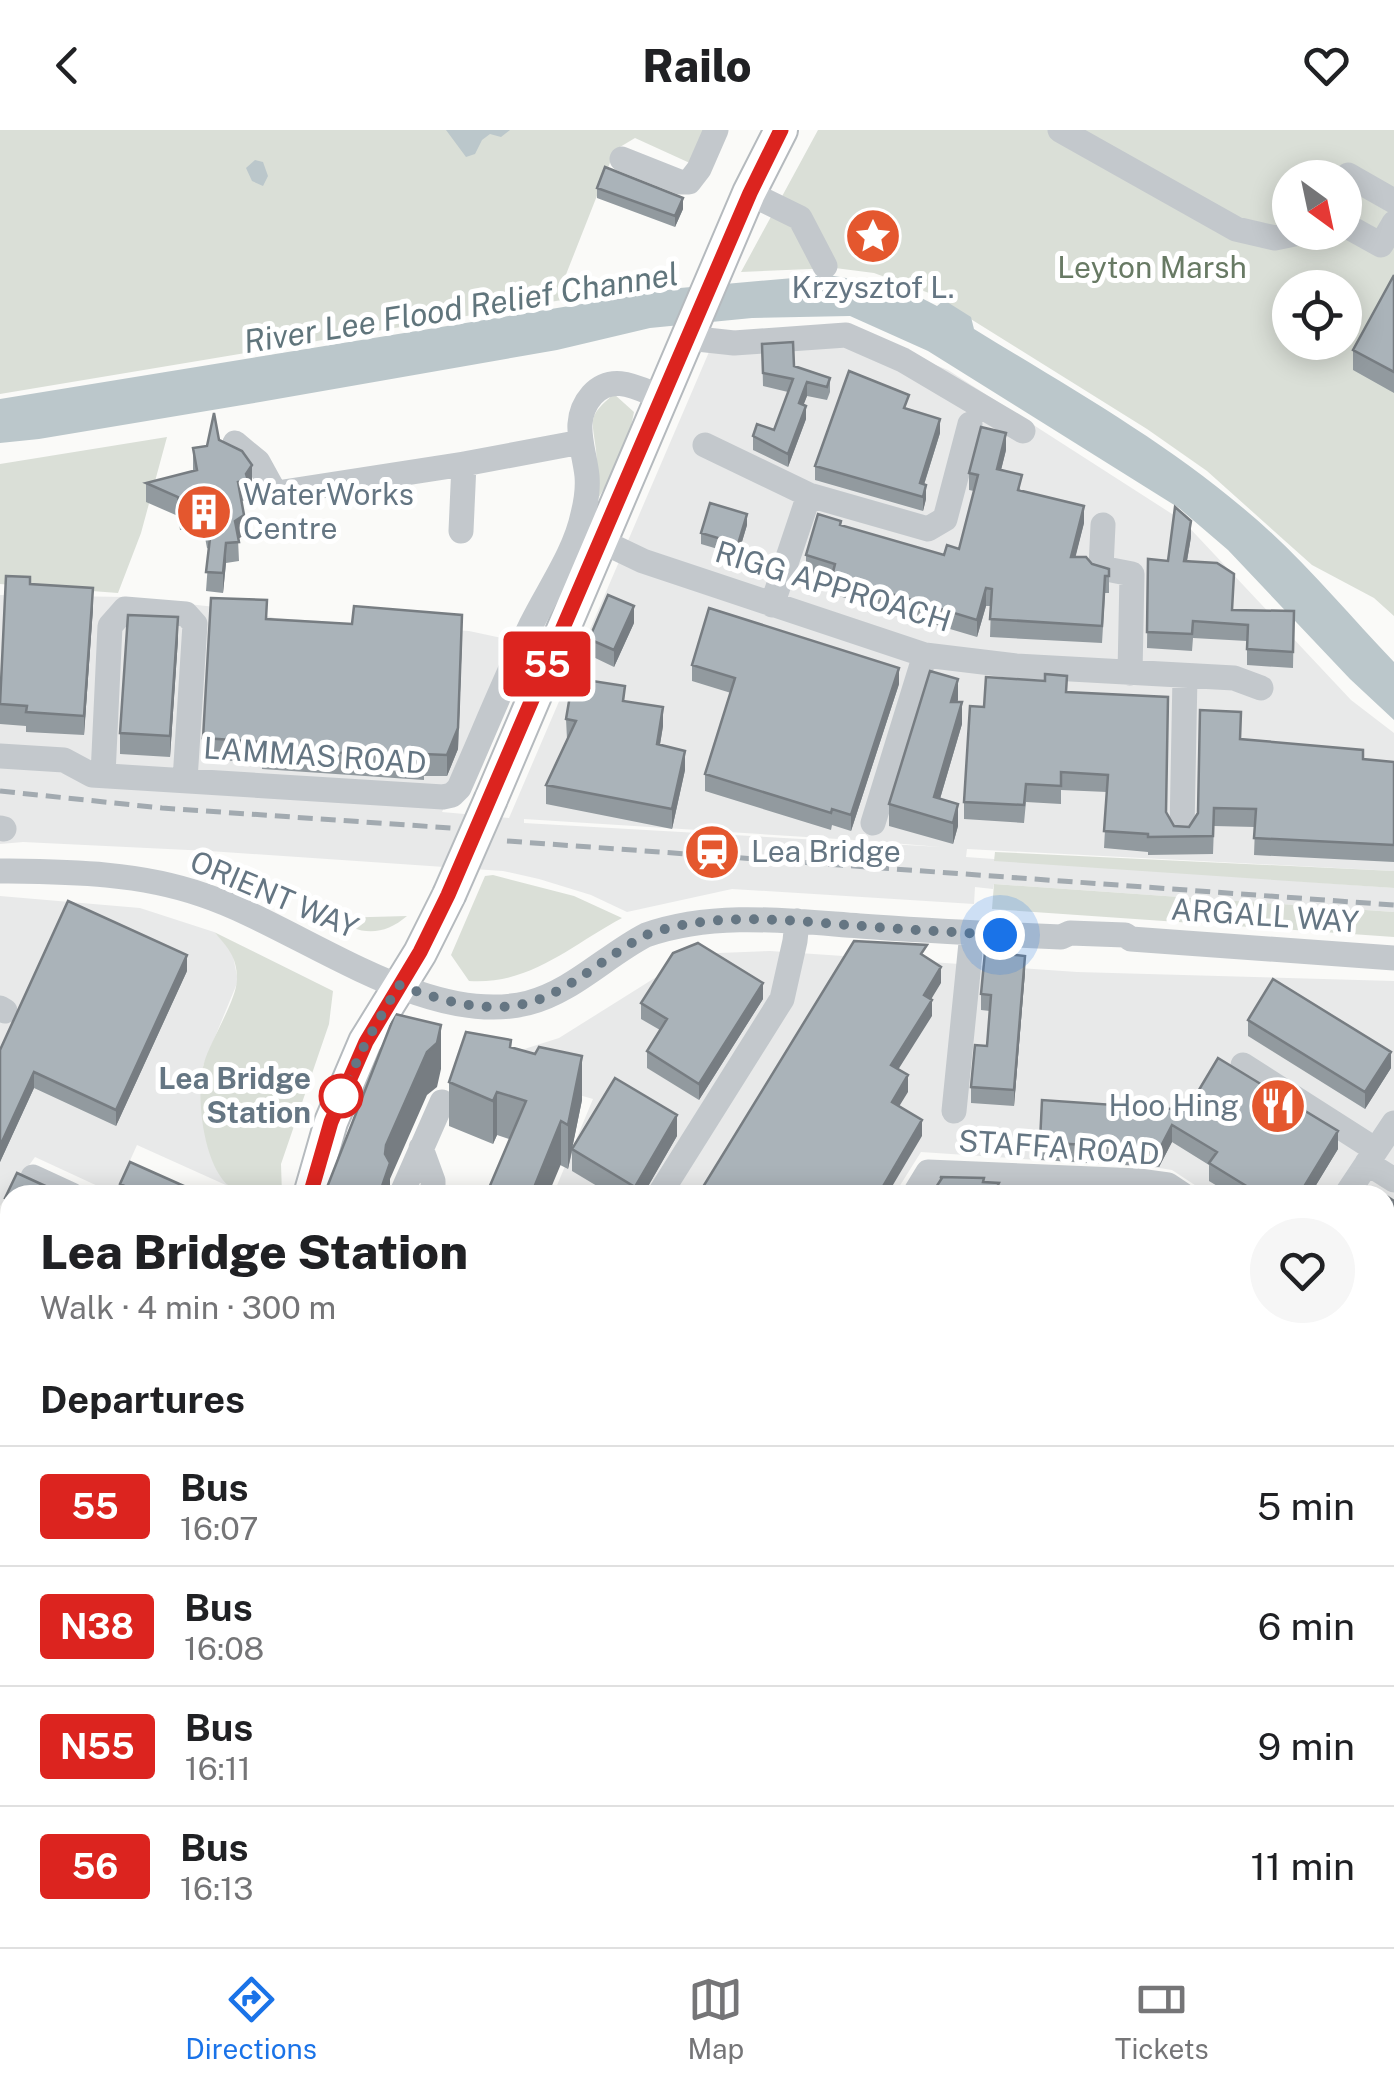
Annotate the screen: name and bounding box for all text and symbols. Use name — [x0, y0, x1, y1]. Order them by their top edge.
icon: back — [40, 38, 95, 93]
icon: heart — [1299, 38, 1354, 93]
text: Railo — [642, 39, 752, 92]
north arrow — [1272, 160, 1362, 250]
map controls — [1272, 160, 1362, 360]
place icon: Krzysztof L. — [843, 206, 903, 266]
park label: Leyton Marsh — [1057, 249, 1247, 285]
water label: River Lee Flood Relief Channel — [241, 255, 681, 360]
place label: Krzysztof L. — [792, 269, 954, 305]
button: locate — [1272, 270, 1362, 360]
place label: WaterWorks Centre — [243, 476, 414, 546]
building icon: WaterWorks Centre — [174, 482, 234, 542]
street label: RIGG APPROACH — [711, 533, 955, 639]
line badge: 55 — [502, 632, 592, 696]
text: 55 — [523, 644, 571, 685]
street label: LAMMAS ROAD — [202, 729, 428, 781]
station icon: Lea Bridge — [682, 822, 742, 882]
place label: Lea Bridge — [751, 833, 901, 869]
street label: ORIENT WAY — [185, 843, 364, 946]
street label: ARGALL WAY — [1170, 890, 1360, 940]
your location — [975, 910, 1025, 960]
place label: Lea Bridge Station — [158, 1060, 311, 1130]
marker: Lea Bridge Station — [320, 1075, 362, 1117]
restaurant icon: Hoo Hing — [1248, 1076, 1308, 1136]
place label: Hoo Hing — [1109, 1087, 1239, 1123]
street label: STAFFA ROAD — [957, 1122, 1161, 1172]
button: heart — [1250, 1218, 1355, 1323]
text: Lea Bridge Station — [40, 1223, 468, 1280]
text: Walk · 4 min · 300 m — [40, 1289, 336, 1326]
text: Departures — [40, 1377, 245, 1422]
text: Bus — [180, 1465, 249, 1510]
text: 5 min — [1257, 1484, 1355, 1529]
text: 55 — [71, 1486, 119, 1527]
text: 16:07 — [180, 1510, 258, 1547]
text: Bus — [184, 1585, 253, 1630]
text: 6 min — [1258, 1604, 1355, 1649]
text: N38 — [60, 1606, 134, 1647]
text: 16:08 — [184, 1630, 264, 1667]
text: Bus — [185, 1705, 253, 1750]
text: 9 min — [1258, 1724, 1355, 1769]
text: N55 — [60, 1726, 135, 1767]
text: 16:11 — [185, 1750, 251, 1787]
text: Bus — [180, 1825, 249, 1870]
text: 11 min — [1250, 1844, 1355, 1889]
text: 56 — [72, 1846, 118, 1887]
text: 16:13 — [180, 1870, 253, 1907]
tab: Directions — [185, 1972, 317, 2065]
tab: Map — [687, 1972, 744, 2065]
tab: Tickets — [1115, 1972, 1209, 2065]

